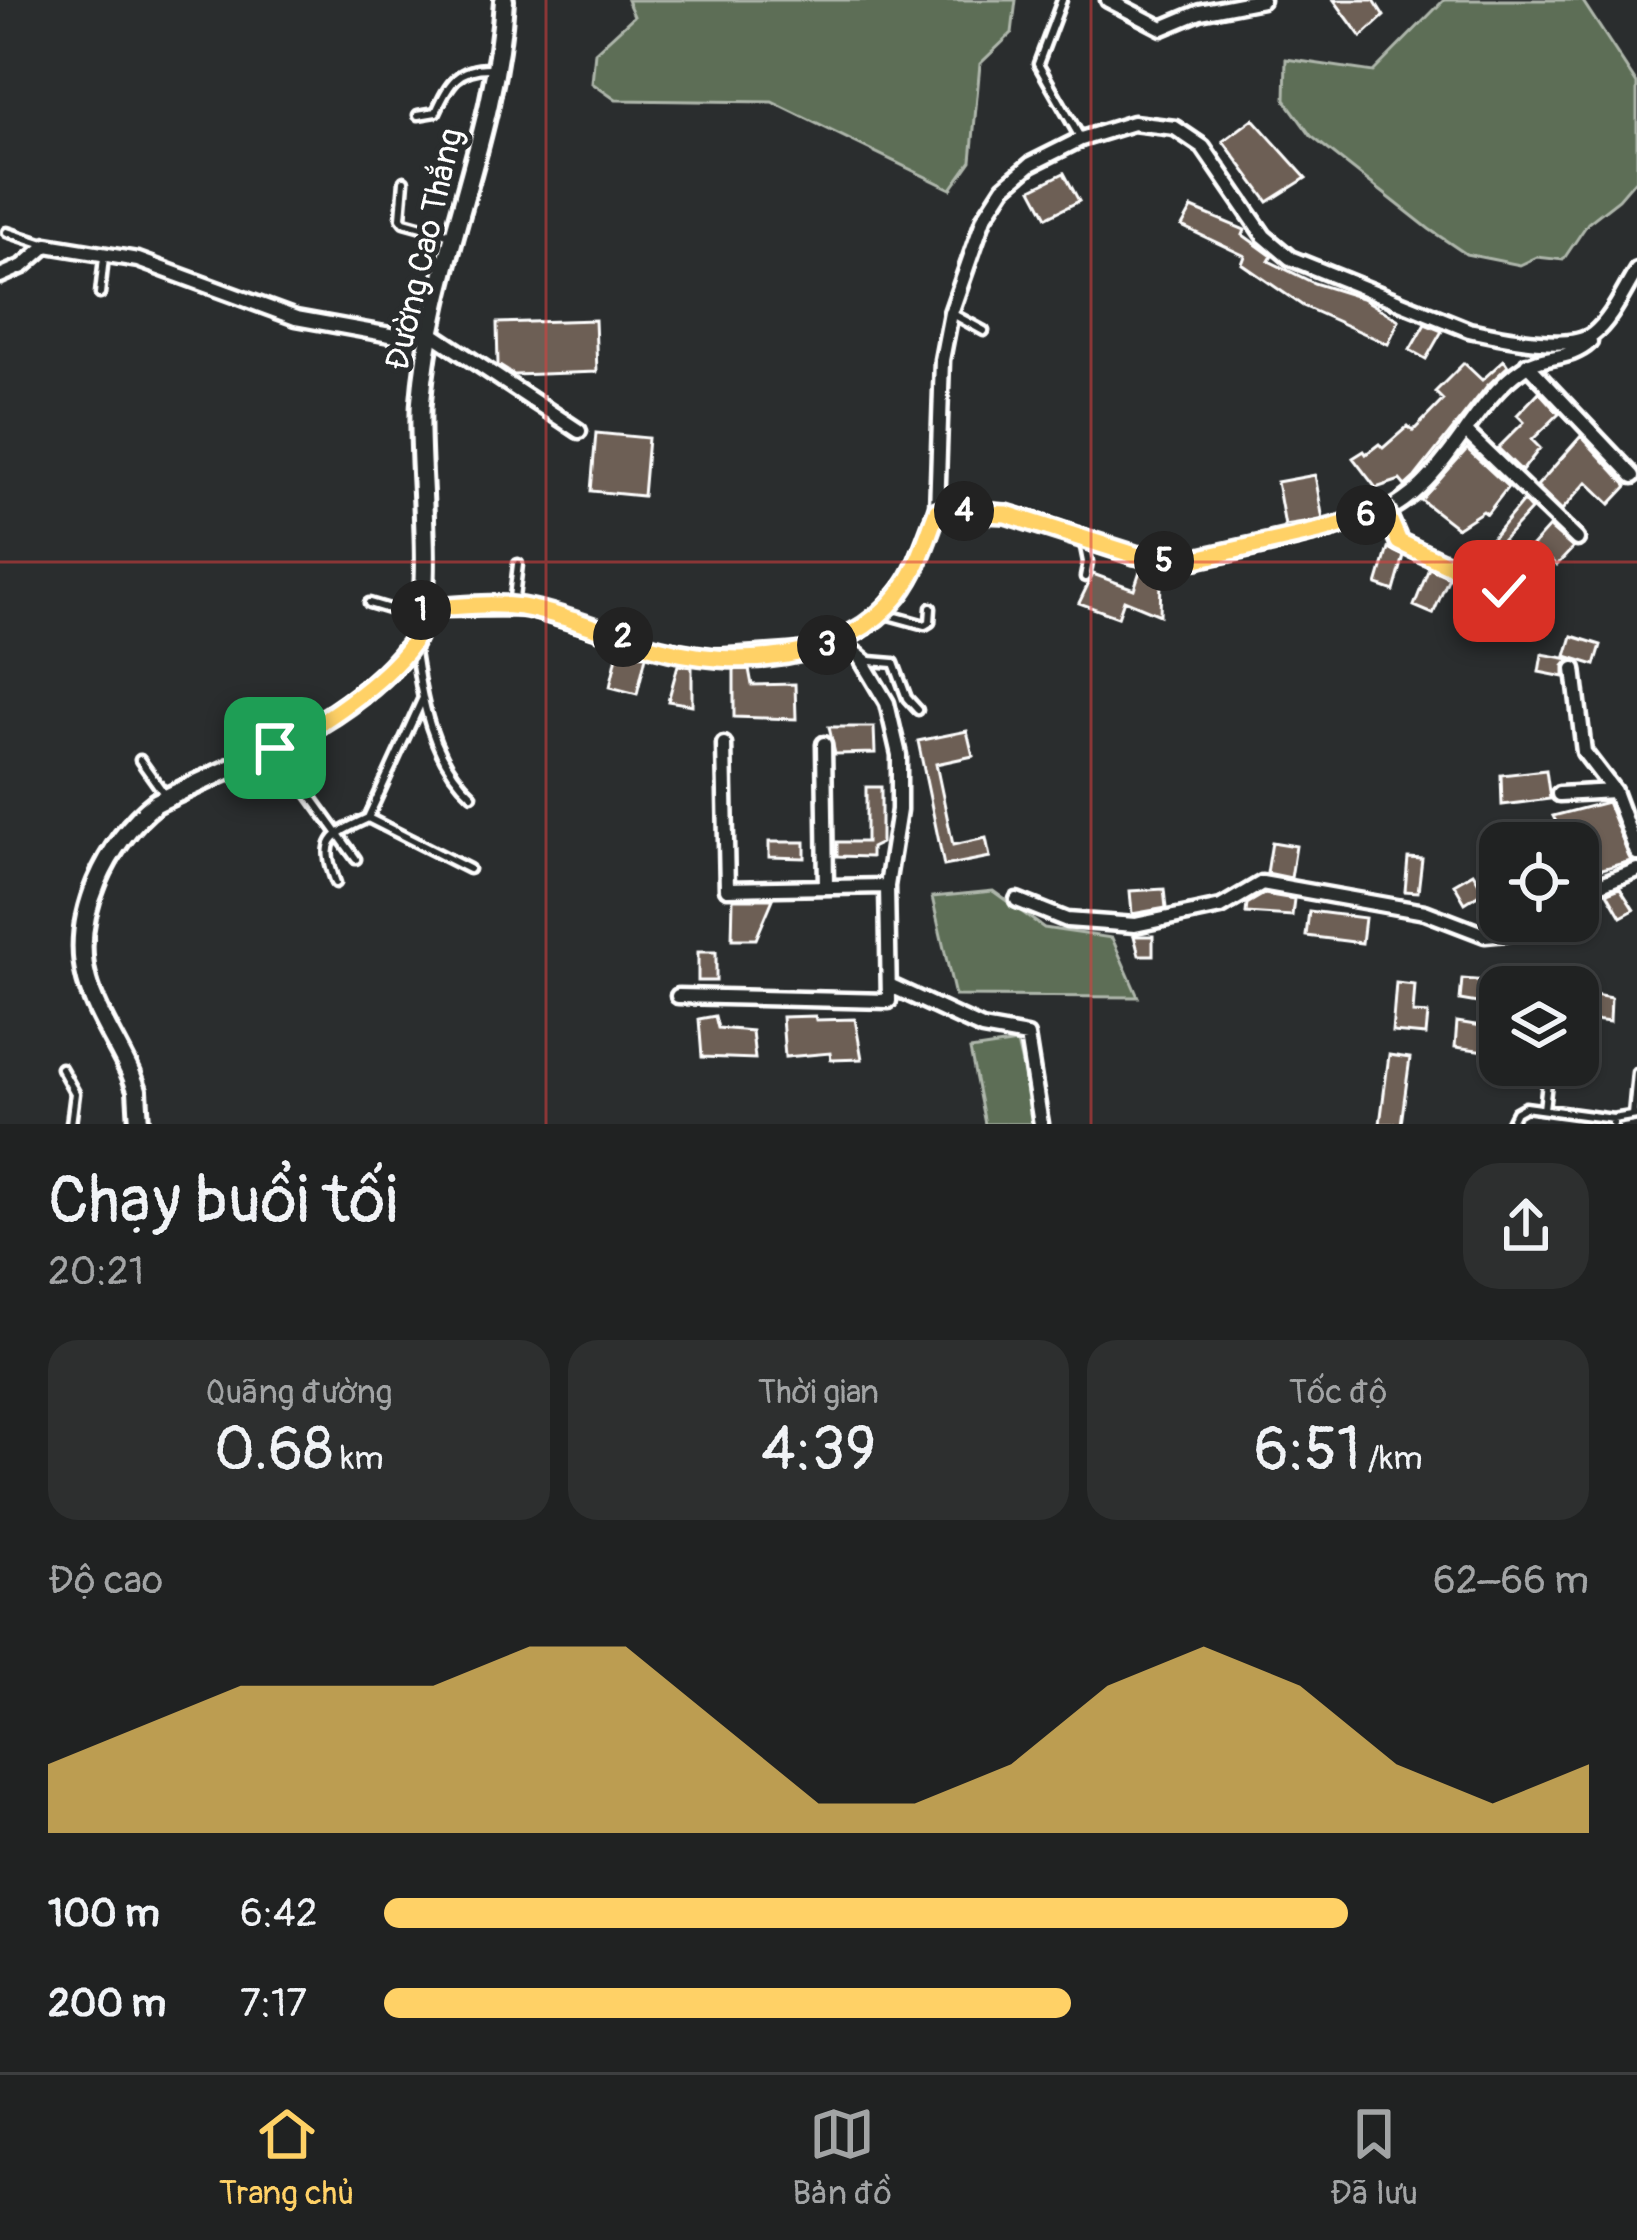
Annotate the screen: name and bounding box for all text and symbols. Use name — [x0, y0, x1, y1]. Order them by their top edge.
street label: Đường Cao Thắng — [377, 124, 472, 374]
pin: 4 — [934, 481, 994, 541]
pin: 6 — [1336, 485, 1396, 545]
text: 4 — [954, 490, 974, 531]
text: 6 — [1356, 494, 1376, 535]
pin: 5 — [1134, 531, 1194, 591]
text: 5 — [1155, 540, 1173, 581]
pin — [1453, 540, 1555, 642]
icon: check — [1471, 558, 1537, 624]
pin: 1 — [391, 580, 451, 640]
text: 1 — [415, 589, 427, 630]
pin: 2 — [593, 607, 653, 667]
pin: 3 — [797, 615, 857, 675]
text: 2 — [614, 616, 632, 657]
text: 3 — [818, 624, 836, 665]
pin — [224, 697, 326, 799]
icon: arrive — [242, 715, 308, 781]
map controls — [1479, 822, 1599, 1086]
button: locate — [1479, 822, 1599, 942]
button: layers — [1479, 966, 1599, 1086]
text: Chạy buổi tối — [48, 1160, 397, 1243]
button: share — [1463, 1163, 1589, 1289]
text: 20:21 — [48, 1247, 144, 1296]
text: Quãng đường — [205, 1372, 392, 1413]
text: Thời gian — [758, 1372, 879, 1413]
text: Tốc độ — [1289, 1372, 1387, 1413]
text: 0.68 — [214, 1413, 333, 1488]
text: 4:39 — [761, 1413, 876, 1488]
text: 6:51 — [1254, 1413, 1361, 1488]
text: km — [333, 1438, 384, 1479]
text: /km — [1361, 1438, 1423, 1479]
text: Độ cao — [48, 1556, 163, 1605]
text: 62–66 m — [1433, 1556, 1589, 1605]
text: 100 m — [48, 1889, 160, 1938]
text: 6:42 — [240, 1889, 318, 1938]
text: 200 m — [48, 1979, 166, 2028]
text: 7:17 — [240, 1979, 307, 2028]
tab: Trang chủ — [219, 2101, 354, 2214]
tab: Bản đồ — [792, 2101, 892, 2214]
tab: Đã lưu — [1330, 2101, 1418, 2214]

